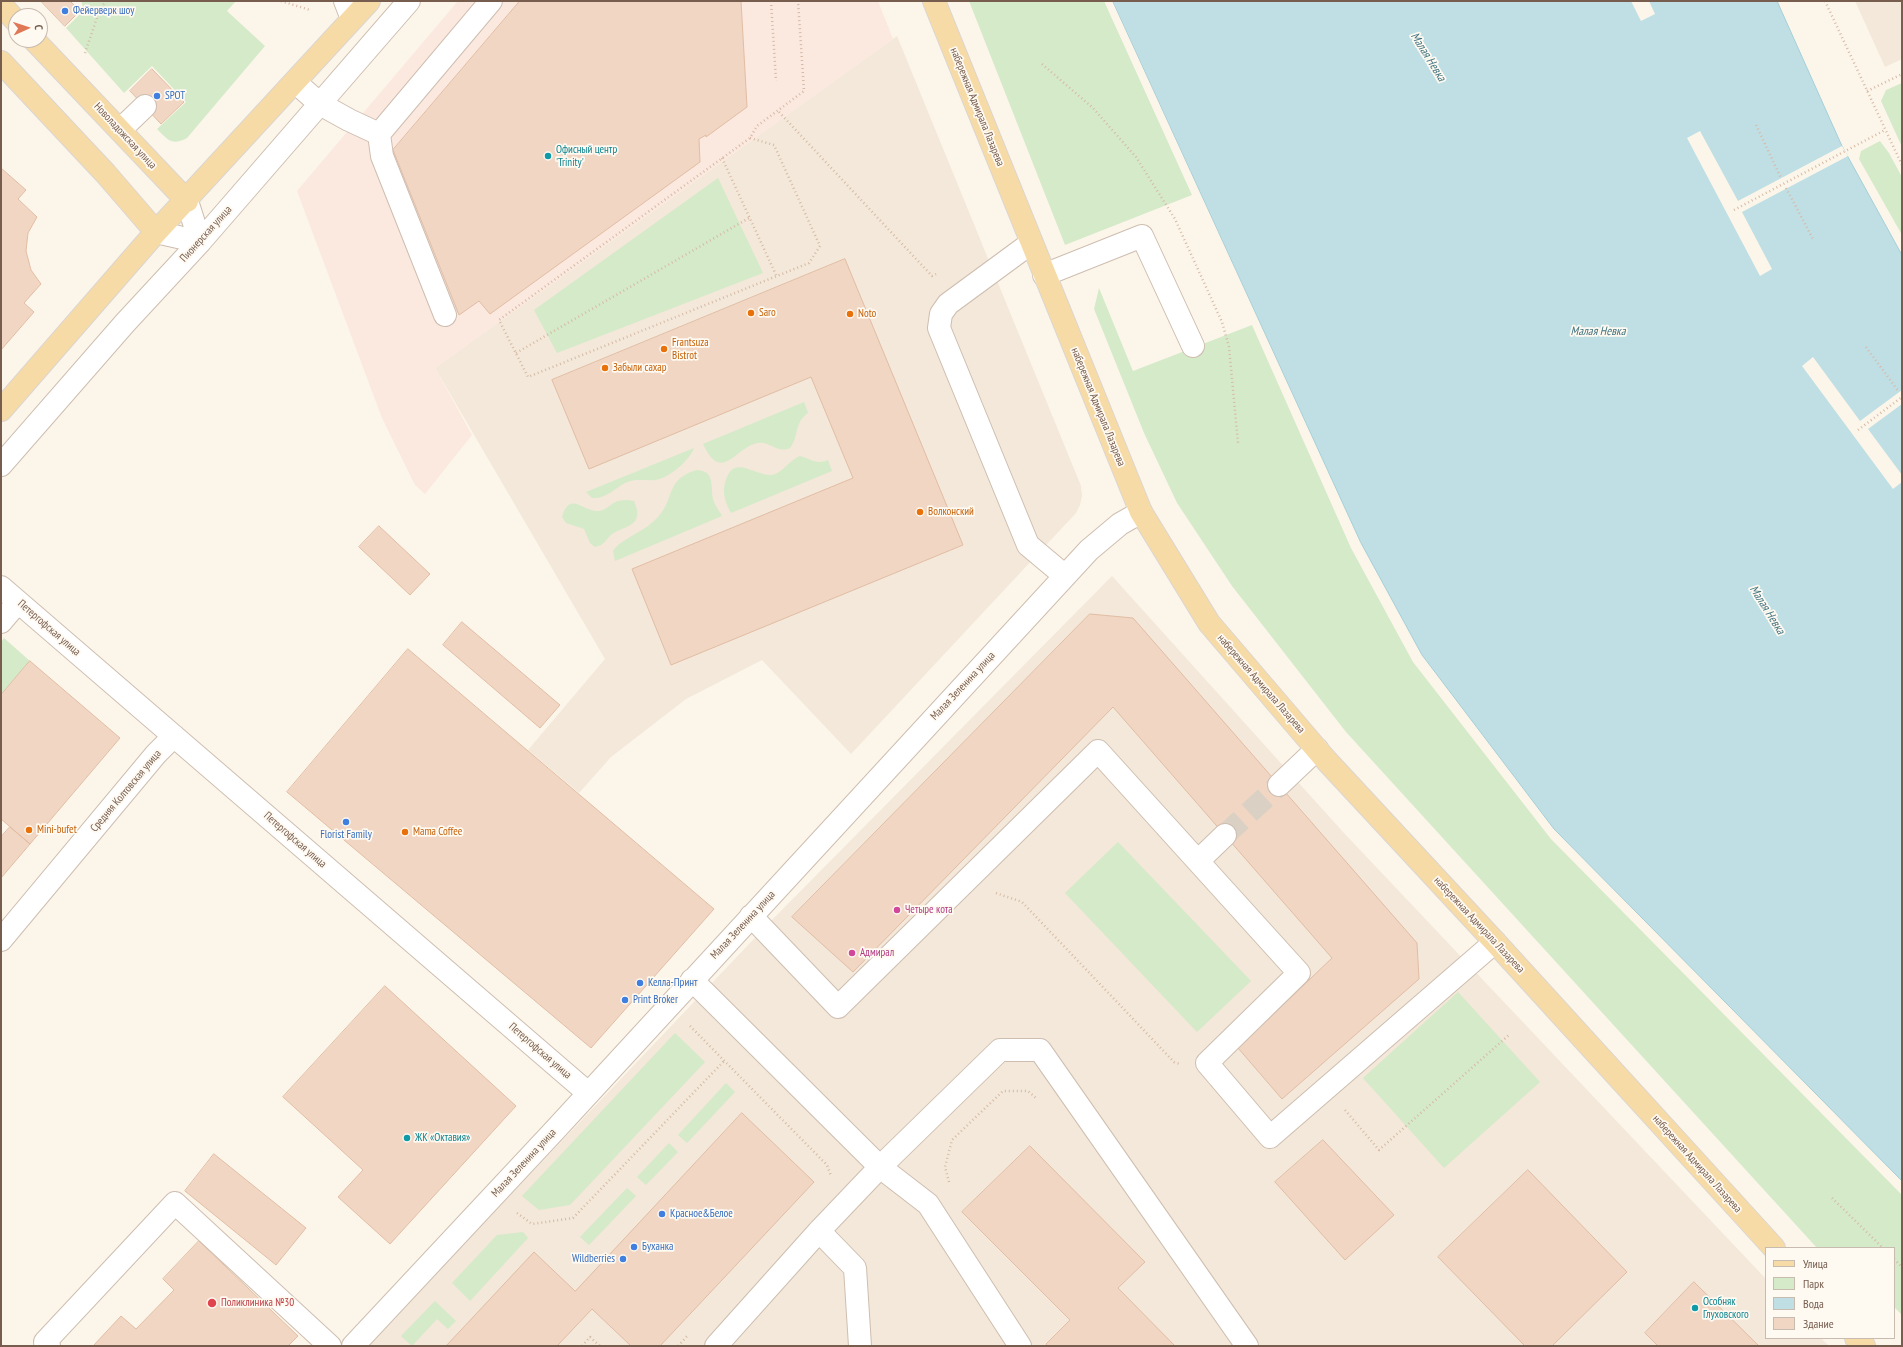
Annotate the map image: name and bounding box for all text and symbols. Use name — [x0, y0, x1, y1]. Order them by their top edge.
place label: Фейерверк шоу — [73, 4, 134, 18]
marker: Фейерверк шоу — [60, 6, 70, 16]
north arrow — [8, 8, 48, 48]
text: С — [32, 25, 46, 30]
water label: Малая Невка — [1407, 30, 1449, 84]
street label: набережная Адмирала Лазарева — [947, 46, 1007, 168]
place label: SPOT — [165, 89, 185, 103]
marker: SPOT — [152, 91, 162, 101]
street label: Новоладожская улица — [91, 100, 159, 172]
place label: Офисный центр 'Trinity' — [556, 143, 617, 169]
marker: Офисный центр 'Trinity' — [543, 151, 553, 161]
street label: Пионерская улица — [177, 203, 235, 265]
place label: Saro — [759, 306, 776, 320]
place label: Noto — [858, 307, 876, 321]
marker: Saro — [746, 308, 756, 318]
marker: Noto — [845, 309, 855, 319]
water label: Малая Невка — [1571, 325, 1625, 339]
place label: Frantsuza Bistrot — [672, 336, 709, 362]
marker: Frantsuza Bistrot — [659, 344, 669, 354]
street label: набережная Адмирала Лазарева — [1068, 346, 1128, 468]
place label: Забыли сахар — [613, 361, 667, 375]
marker: Забыли сахар — [600, 363, 610, 373]
place label: Волконский — [928, 505, 974, 519]
marker: Волконский — [915, 507, 925, 517]
water label: Малая Невка — [1746, 583, 1788, 637]
street label: Петергофская улица — [15, 597, 83, 659]
street label: набережная Адмирала Лазарева — [1214, 632, 1308, 736]
street label: Малая Зеленина улица — [928, 649, 998, 723]
street label: Средняя Колтовская улица — [88, 747, 164, 835]
street label: Петергофская улица — [261, 809, 329, 871]
marker: Florist Family — [341, 817, 351, 827]
place label: Mini-bufet — [37, 823, 77, 837]
marker: Mini-bufet — [24, 825, 34, 835]
place label: Mama Coffee — [413, 825, 462, 839]
marker: Mama Coffee — [400, 827, 410, 837]
place label: Florist Family — [320, 828, 372, 842]
street label: набережная Адмирала Лазарева — [1431, 874, 1527, 976]
street label: Малая Зеленина улица — [708, 888, 778, 962]
place label: Четыре кота — [905, 903, 953, 917]
marker: Четыре кота — [892, 905, 902, 915]
place label: Адмирал — [860, 946, 894, 960]
marker: Адмирал — [847, 948, 857, 958]
place label: Келла-Принт — [648, 976, 698, 990]
marker: Келла-Принт — [635, 978, 645, 988]
place label: Print Broker — [633, 993, 678, 1007]
marker: Print Broker — [620, 995, 630, 1005]
street label: Петергофская улица — [506, 1020, 574, 1082]
street label: набережная Адмирала Лазарева — [1650, 1113, 1744, 1215]
street label: Малая Зеленина улица — [489, 1126, 559, 1200]
place label: ЖК «Октавия» — [415, 1131, 470, 1145]
marker: ЖК «Октавия» — [402, 1133, 412, 1143]
place label: Красное&Белое — [670, 1207, 733, 1221]
marker: Красное&Белое — [657, 1209, 667, 1219]
place label: Буханка — [642, 1240, 673, 1254]
marker: Буханка — [629, 1242, 639, 1252]
legend — [1765, 1247, 1895, 1339]
place label: Wildberries — [572, 1252, 615, 1266]
marker: Wildberries — [618, 1254, 628, 1264]
text: Улица — [1803, 1256, 1828, 1271]
text: Парк — [1803, 1276, 1824, 1291]
place label: Особняк Глуховского — [1703, 1295, 1749, 1321]
place label: Поликлиника №30 — [221, 1296, 294, 1310]
text: Вода — [1803, 1296, 1824, 1311]
marker: Поликлиника №30 — [206, 1297, 218, 1309]
marker: Особняк Глуховского — [1690, 1303, 1700, 1313]
text: Здание — [1803, 1316, 1834, 1331]

